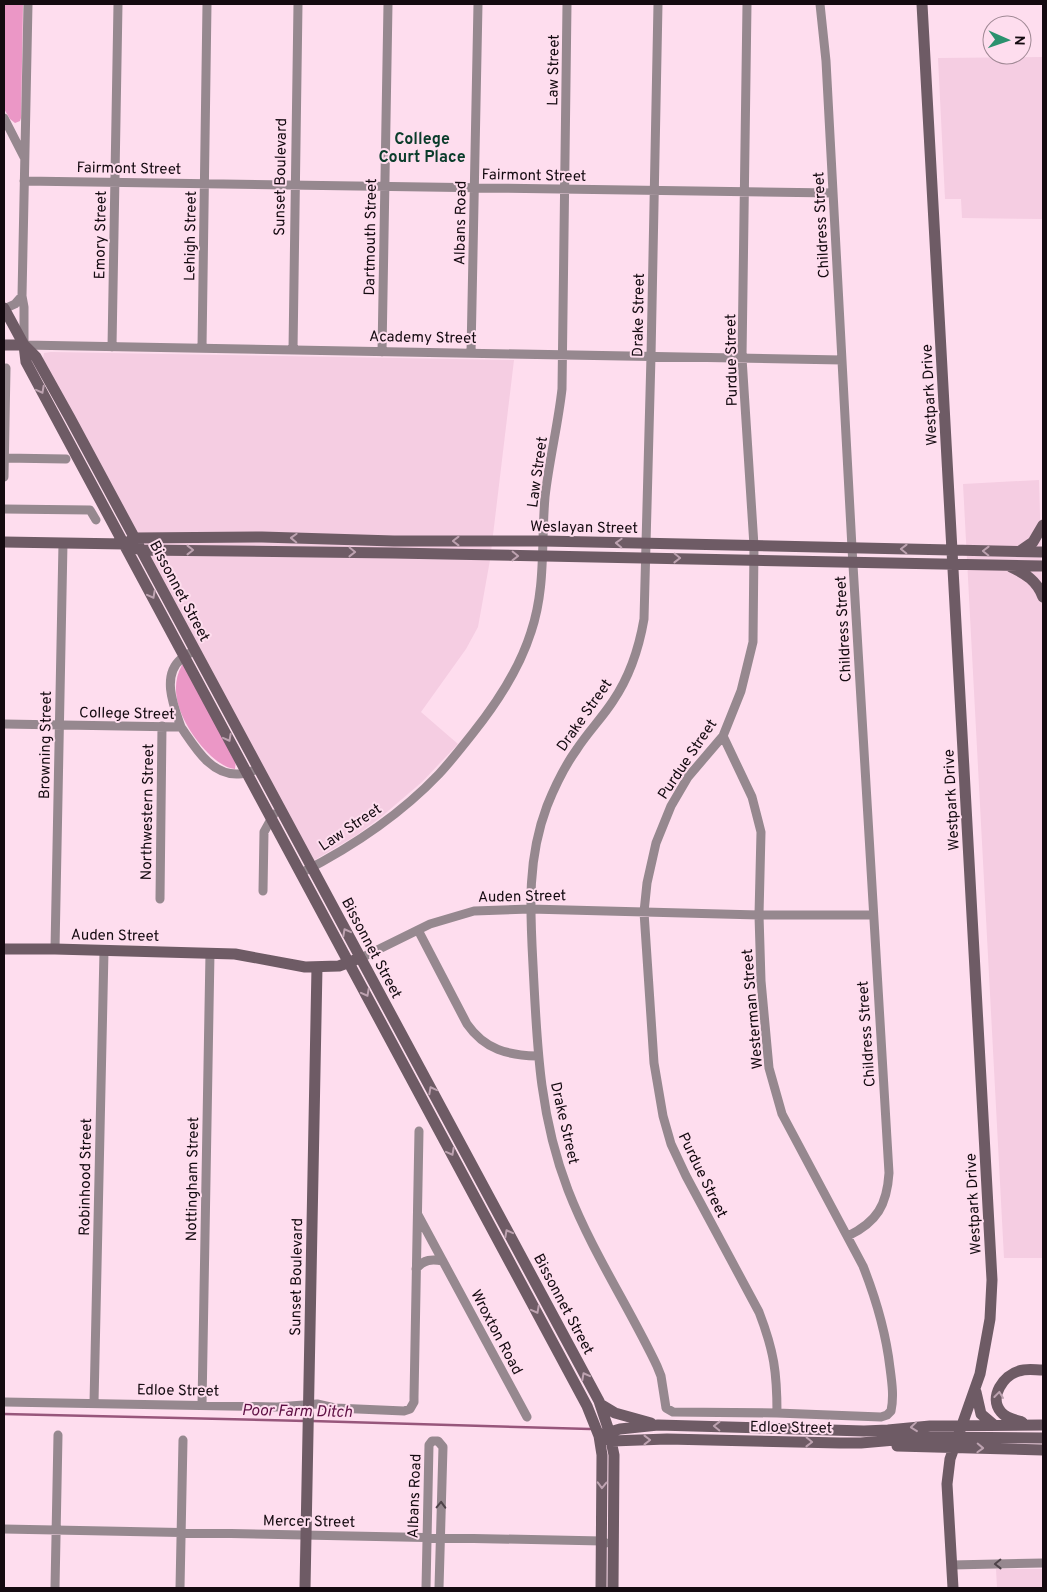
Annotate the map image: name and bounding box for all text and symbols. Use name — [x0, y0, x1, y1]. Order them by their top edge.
north arrow — [982, 15, 1032, 65]
street label: Law Street — [544, 34, 565, 106]
text: N — [1010, 35, 1027, 46]
street label: Sunset Boulevard — [271, 118, 292, 236]
district label: College Court Place — [378, 130, 466, 168]
street label: Fairmont Street — [77, 159, 181, 180]
street label: Fairmont Street — [482, 166, 586, 187]
street label: Childress Street — [810, 171, 835, 279]
street label: Dartmouth Street — [361, 178, 382, 296]
street label: Albans Road — [451, 181, 472, 265]
street label: Emory Street — [91, 190, 112, 280]
street label: Lehigh Street — [181, 191, 202, 281]
street label: Drake Street — [629, 273, 650, 357]
street label: Purdue Street — [722, 313, 743, 407]
street label: Academy Street — [369, 328, 477, 349]
street label: Westpark Drive — [918, 344, 943, 446]
one-way arrow — [35, 385, 45, 394]
street label: Law Street — [524, 435, 553, 509]
street label: Weslayan Street — [530, 518, 638, 539]
one-way arrow — [289, 533, 297, 543]
one-way arrow — [452, 536, 460, 546]
one-way arrow — [614, 537, 622, 548]
street label: Bissonnet Street — [144, 538, 213, 645]
one-way arrow — [899, 544, 907, 554]
one-way arrow — [186, 545, 194, 555]
one-way arrow — [981, 546, 989, 556]
one-way arrow — [348, 547, 356, 557]
one-way arrow — [511, 551, 519, 561]
one-way arrow — [674, 553, 681, 563]
street label: Childress Street — [832, 575, 857, 683]
one-way arrow — [145, 589, 155, 598]
street label: Drake Street — [553, 676, 617, 756]
street label: Browning Street — [36, 691, 57, 799]
street label: College Street — [79, 704, 175, 725]
street label: Purdue Street — [654, 716, 722, 804]
one-way arrow — [222, 733, 232, 742]
street label: Northwestern Street — [138, 743, 159, 881]
street label: Westpark Drive — [940, 749, 965, 851]
street label: Law Street — [316, 800, 386, 856]
street label: Auden Street — [478, 887, 566, 908]
street label: Bissonnet Street — [336, 895, 405, 1002]
street label: Auden Street — [71, 926, 159, 947]
one-way arrow — [342, 928, 352, 937]
street label: Westerman Street — [739, 948, 768, 1070]
street label: Childress Street — [854, 980, 881, 1088]
one-way arrow — [359, 988, 369, 997]
street label: Drake Street — [545, 1080, 582, 1166]
one-way arrow — [428, 1086, 438, 1095]
street label: Nottingham Street — [183, 1116, 204, 1242]
street label: Robinhood Street — [76, 1118, 97, 1236]
street label: Purdue Street — [673, 1130, 731, 1222]
one-way arrow — [445, 1147, 455, 1156]
street label: Westpark Drive — [962, 1153, 987, 1255]
street label: Sunset Boulevard — [287, 1218, 308, 1336]
one-way arrow — [505, 1230, 515, 1239]
street label: Bissonnet Street — [528, 1251, 597, 1358]
street label: Wroxton Road — [465, 1287, 526, 1378]
one-way arrow — [530, 1305, 540, 1314]
one-way arrow — [582, 1373, 592, 1382]
street label: Edloe Street — [137, 1381, 219, 1402]
one-way arrow — [993, 1391, 1004, 1399]
water label: Poor Farm Ditch — [242, 1401, 353, 1423]
street label: Edloe Street — [750, 1418, 832, 1439]
one-way arrow — [712, 1421, 720, 1431]
one-way arrow — [910, 1422, 918, 1433]
one-way arrow — [643, 1435, 651, 1445]
one-way arrow — [806, 1437, 813, 1447]
one-way arrow — [976, 1443, 984, 1453]
street label: Albans Road — [405, 1453, 426, 1539]
one-way arrow — [597, 1481, 607, 1489]
one-way arrow — [436, 1500, 446, 1508]
street label: Mercer Street — [263, 1512, 355, 1533]
one-way arrow — [993, 1558, 1001, 1569]

